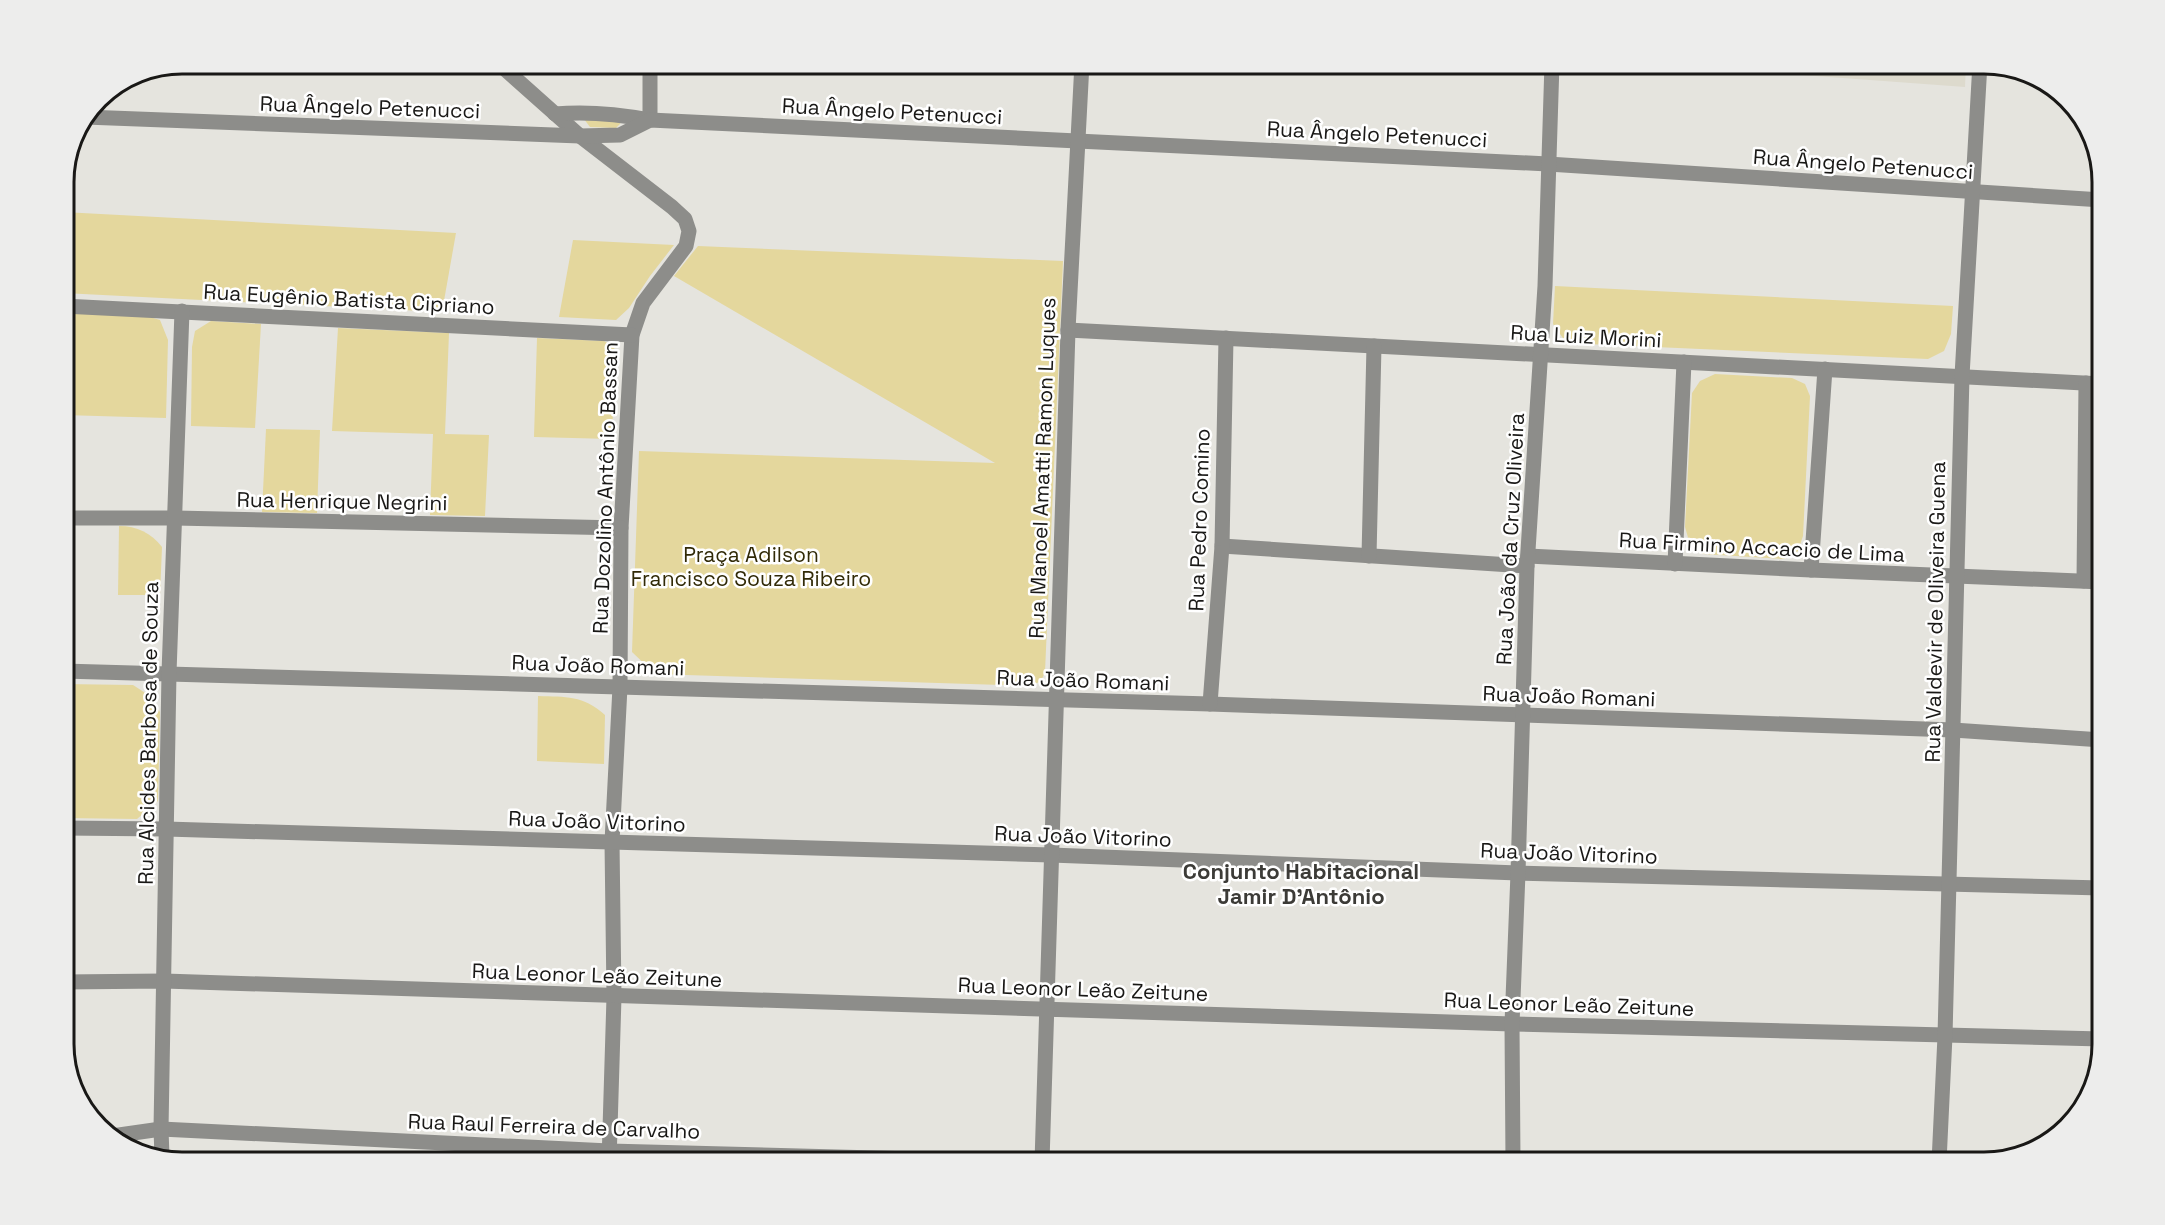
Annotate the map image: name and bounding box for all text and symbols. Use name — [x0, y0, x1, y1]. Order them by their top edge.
street label: Rua Ângelo Petenucci — [259, 90, 481, 124]
street label: Rua Ângelo Petenucci — [781, 92, 1003, 130]
street label: Rua Ângelo Petenucci — [1266, 115, 1488, 153]
street label: Rua Ângelo Petenucci — [1752, 143, 1974, 185]
street label: Rua Eugênio Batista Cipriano — [203, 278, 495, 320]
street label: Rua Manoel Amatti Ramon Luques — [1023, 297, 1061, 639]
street label: Rua Luiz Morini — [1510, 319, 1662, 353]
street label: Rua Dozolino Antônio Bassan — [586, 342, 624, 634]
street label: Rua João da Cruz Oliveira — [1490, 412, 1530, 666]
street label: Rua Pedro Comino — [1182, 428, 1216, 612]
street label: Rua Valdevir de Oliveira Guena — [1919, 461, 1951, 763]
street label: Rua Henrique Negrini — [236, 486, 448, 516]
street label: Rua Firmino Accacio de Lima — [1618, 526, 1906, 568]
park label: Praça Adilson Francisco Souza Ribeiro — [631, 541, 871, 592]
street label: Rua Alcides Barbosa de Souza — [132, 581, 164, 885]
street label: Rua João Romani — [511, 648, 685, 682]
street label: Rua João Romani — [996, 663, 1170, 697]
street label: Rua João Romani — [1482, 679, 1656, 713]
street label: Rua João Vitorino — [508, 804, 686, 838]
street label: Rua João Vitorino — [994, 819, 1172, 853]
street label: Rua João Vitorino — [1480, 836, 1658, 870]
district label: Conjunto Habitacional Jamir D'Antônio — [1183, 857, 1419, 910]
street label: Rua Leonor Leão Zeitune — [471, 957, 723, 993]
street label: Rua Leonor Leão Zeitune — [957, 971, 1209, 1007]
street label: Rua Leonor Leão Zeitune — [1443, 986, 1695, 1022]
street label: Rua Raul Ferreira de Carvalho — [407, 1107, 701, 1145]

